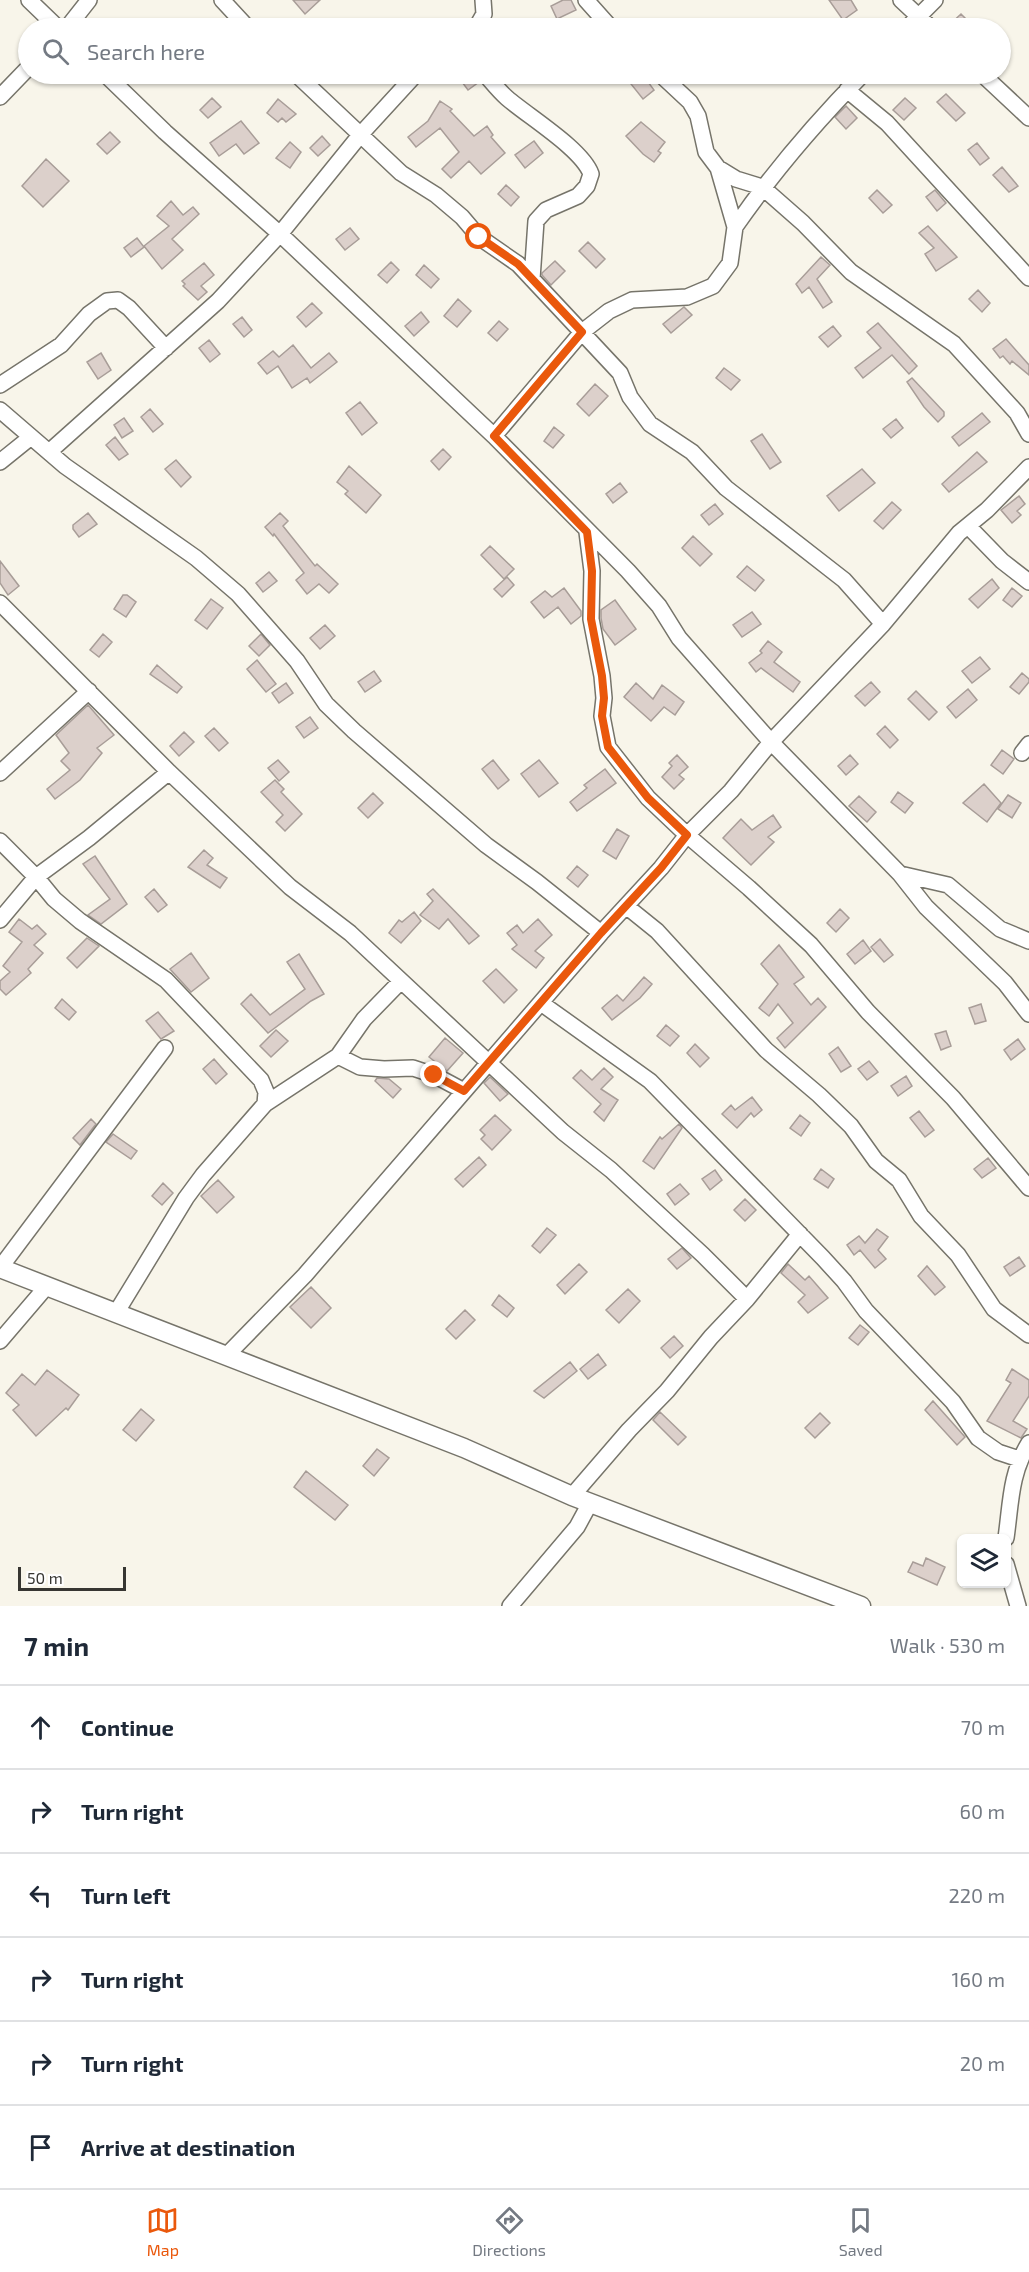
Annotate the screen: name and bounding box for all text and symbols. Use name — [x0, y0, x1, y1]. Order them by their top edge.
search box — [18, 18, 1011, 84]
icon: search — [39, 35, 72, 68]
text: Search here — [87, 38, 205, 64]
route start — [465, 223, 491, 249]
route end — [420, 1061, 446, 1087]
map controls — [957, 1534, 1011, 1588]
button: layers — [957, 1534, 1011, 1588]
scale bar — [18, 1564, 126, 1592]
text: 50 m — [27, 1568, 63, 1587]
text: 7 min — [24, 1630, 89, 1661]
text: Walk · 530 m — [890, 1633, 1005, 1657]
icon: ahead — [24, 1711, 57, 1744]
text: Continue — [81, 1714, 174, 1740]
text: 70 m — [961, 1715, 1005, 1739]
icon: right — [24, 1795, 57, 1828]
text: Turn right — [81, 1798, 183, 1824]
text: 60 m — [960, 1799, 1005, 1823]
icon: left — [24, 1879, 57, 1912]
text: Turn left — [81, 1882, 170, 1908]
text: 220 m — [948, 1883, 1005, 1907]
icon: right — [24, 1963, 57, 1996]
text: Turn right — [81, 1966, 183, 1992]
text: 160 m — [952, 1967, 1005, 1991]
icon: right — [24, 2047, 57, 2080]
text: Turn right — [81, 2050, 183, 2076]
text: 20 m — [960, 2051, 1005, 2075]
icon: arrive — [24, 2131, 57, 2164]
text: Arrive at destination — [81, 2134, 295, 2160]
tab: Map — [146, 2204, 179, 2259]
tab: Directions — [472, 2204, 546, 2259]
tab: Saved — [839, 2204, 883, 2259]

